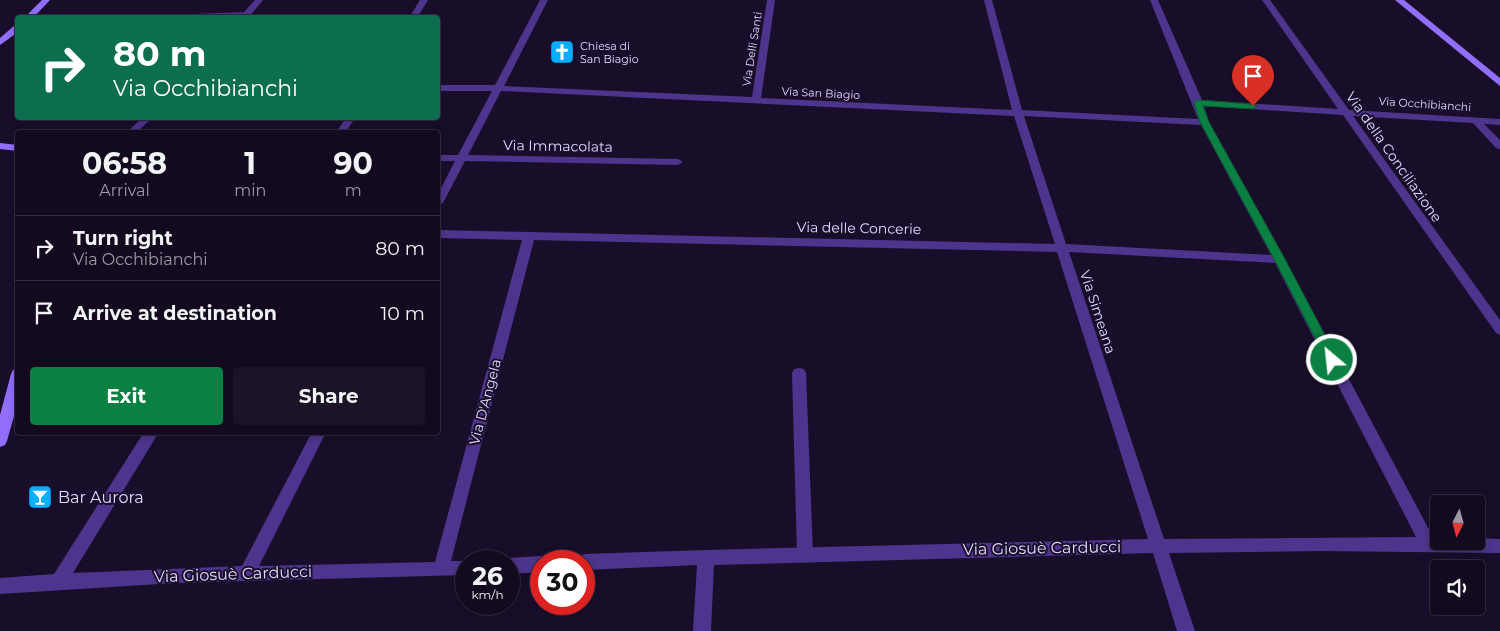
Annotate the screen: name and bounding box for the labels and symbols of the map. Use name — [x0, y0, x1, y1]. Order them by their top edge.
street label: Via Delli Santi — [739, 11, 765, 87]
church icon: Chiesa di San Biagio — [549, 39, 575, 65]
place label: Chiesa di San Biagio — [580, 39, 639, 66]
pin — [1232, 55, 1274, 106]
street label: Via San Biagio — [781, 84, 861, 102]
street label: Via della Conciliazione — [1342, 88, 1446, 226]
street label: Via Occhibianchi — [1378, 94, 1472, 114]
street label: Via Immacolata — [503, 136, 613, 156]
street label: Via delle Concerie — [797, 218, 921, 238]
street label: Via Simeana — [1076, 268, 1120, 356]
position arrow — [1305, 333, 1357, 385]
street label: Via D'Angela — [465, 357, 505, 447]
bar icon: Bar Aurora — [27, 484, 53, 510]
place label: Bar Aurora — [58, 488, 144, 507]
north arrow — [1430, 495, 1485, 550]
street label: Via Giosuè Carducci — [963, 537, 1121, 559]
speed limit sign: 30 — [530, 550, 595, 615]
street label: Via Giosuè Carducci — [153, 562, 313, 586]

